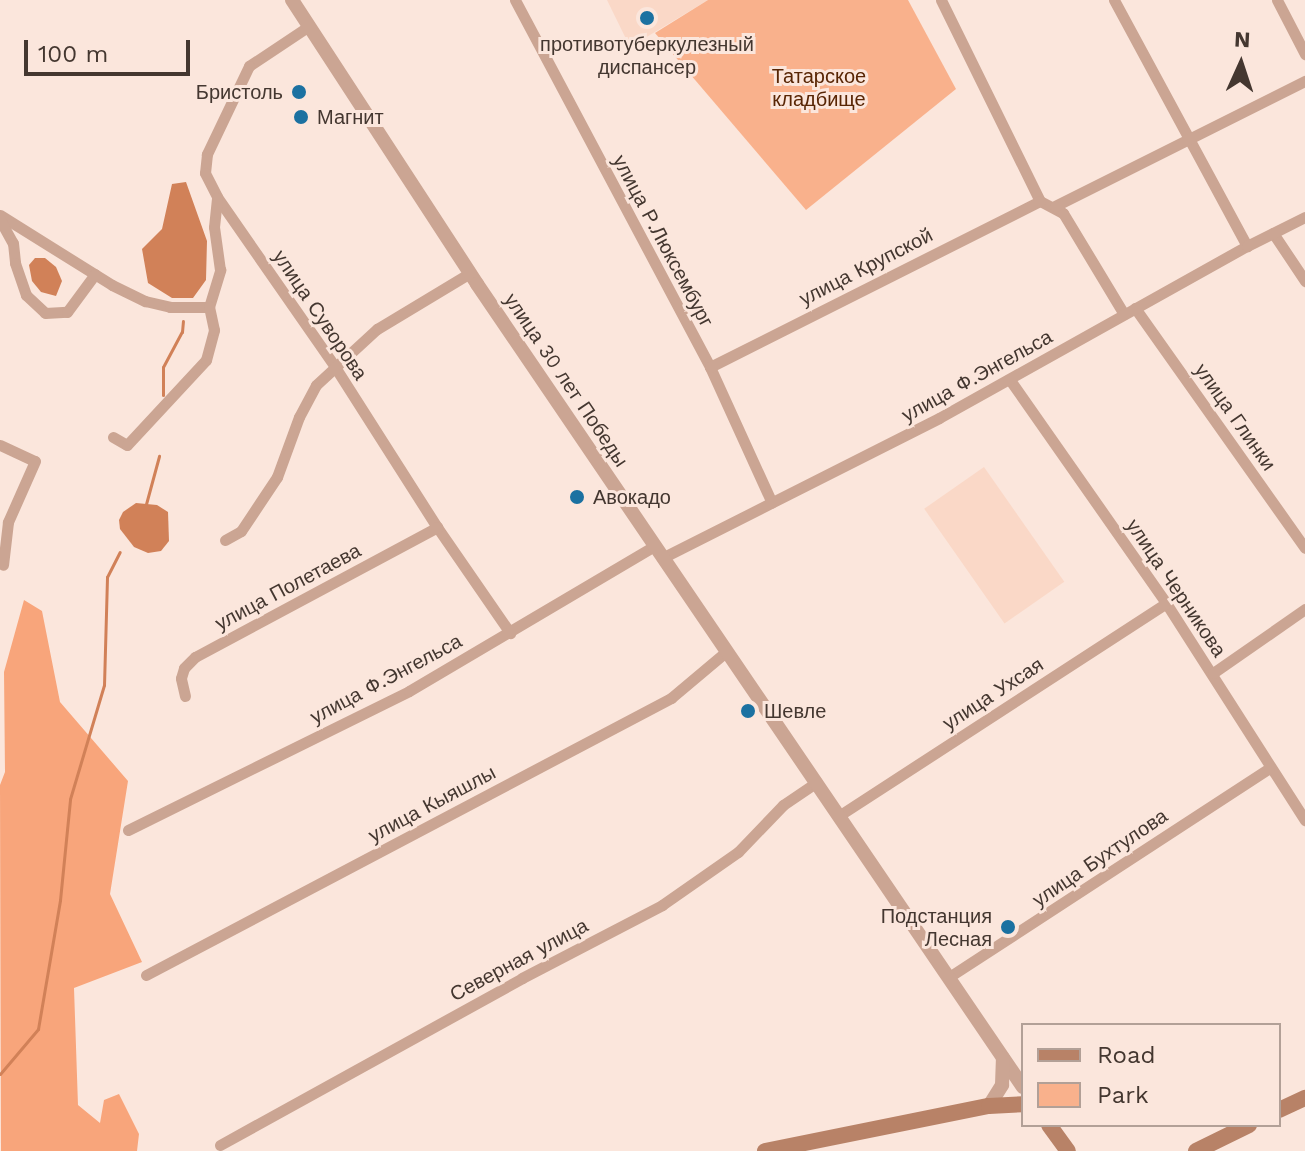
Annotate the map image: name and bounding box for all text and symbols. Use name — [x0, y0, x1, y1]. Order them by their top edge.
marker: противотуберкулезный диспансер — [636, 7, 658, 29]
scale bar — [28, 24, 194, 74]
north arrow — [1201, 24, 1281, 104]
text: N — [1233, 27, 1251, 52]
place label: противотуберкулезный диспансер — [540, 32, 754, 79]
text: 100 m — [38, 40, 108, 68]
park label: Татарское кладбище — [772, 64, 866, 111]
place label: Бристоль — [196, 80, 283, 104]
marker: Бристоль — [290, 83, 308, 101]
place label: Магнит — [317, 105, 384, 129]
marker: Магнит — [292, 108, 310, 126]
street label: улица Р.Люксембург — [607, 151, 719, 331]
street label: улица Крупской — [795, 223, 937, 311]
street label: улица Суворова — [268, 245, 372, 385]
street label: улица 30 лет Победы — [499, 289, 633, 471]
street label: улица Ф.Энгельса — [898, 325, 1056, 427]
street label: улица Глинки — [1189, 359, 1281, 475]
place label: Авокадо — [593, 485, 671, 509]
marker: Авокадо — [568, 488, 586, 506]
street label: улица Черникова — [1121, 514, 1231, 662]
street label: улица Полетаева — [211, 538, 365, 636]
street label: улица Ф.Энгельса — [306, 629, 466, 729]
street label: улица Ухсая — [938, 653, 1048, 735]
place label: Шевле — [764, 699, 826, 723]
marker: Шевле — [739, 702, 757, 720]
street label: улица Кыяшлы — [364, 760, 500, 848]
street label: улица Бухтулова — [1028, 804, 1172, 912]
place label: Подстанция Лесная — [881, 904, 992, 951]
street label: Северная улица — [446, 913, 592, 1007]
marker: Подстанция Лесная — [999, 918, 1017, 936]
legend — [1021, 1023, 1281, 1127]
text: Road — [1097, 1041, 1156, 1069]
text: Park — [1097, 1081, 1149, 1109]

